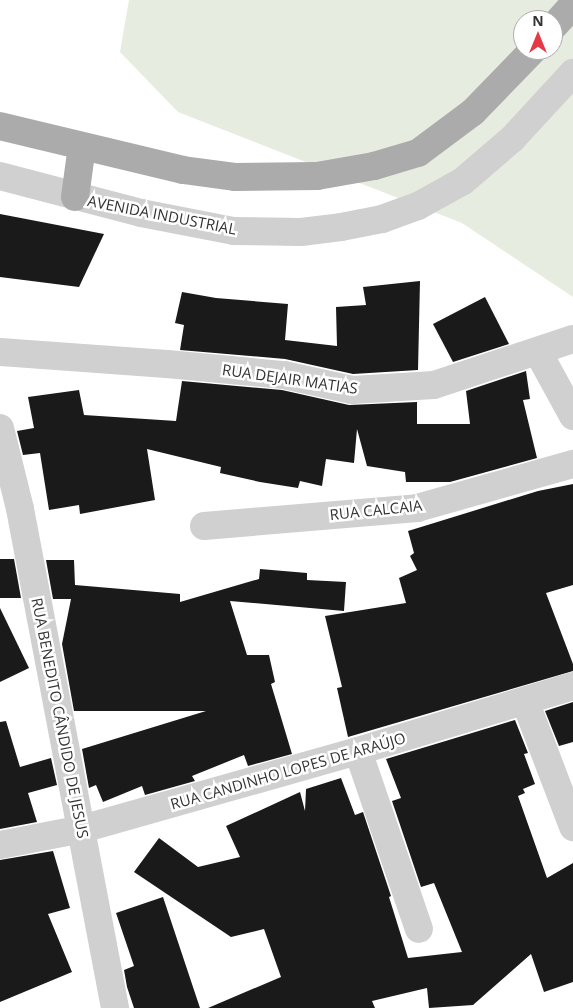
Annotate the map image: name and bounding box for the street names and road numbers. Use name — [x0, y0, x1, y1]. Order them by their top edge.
street label: AVENIDA INDUSTRIAL — [86, 192, 238, 238]
street label: RUA DEJAIR MATIAS — [221, 361, 359, 397]
street label: RUA CALCAIA — [329, 496, 423, 524]
street label: RUA BENEDITO CÂNDIDO DE JESUS — [28, 596, 92, 840]
street label: RUA CANDINHO LOPES DE ARAÚJO — [168, 729, 408, 813]

